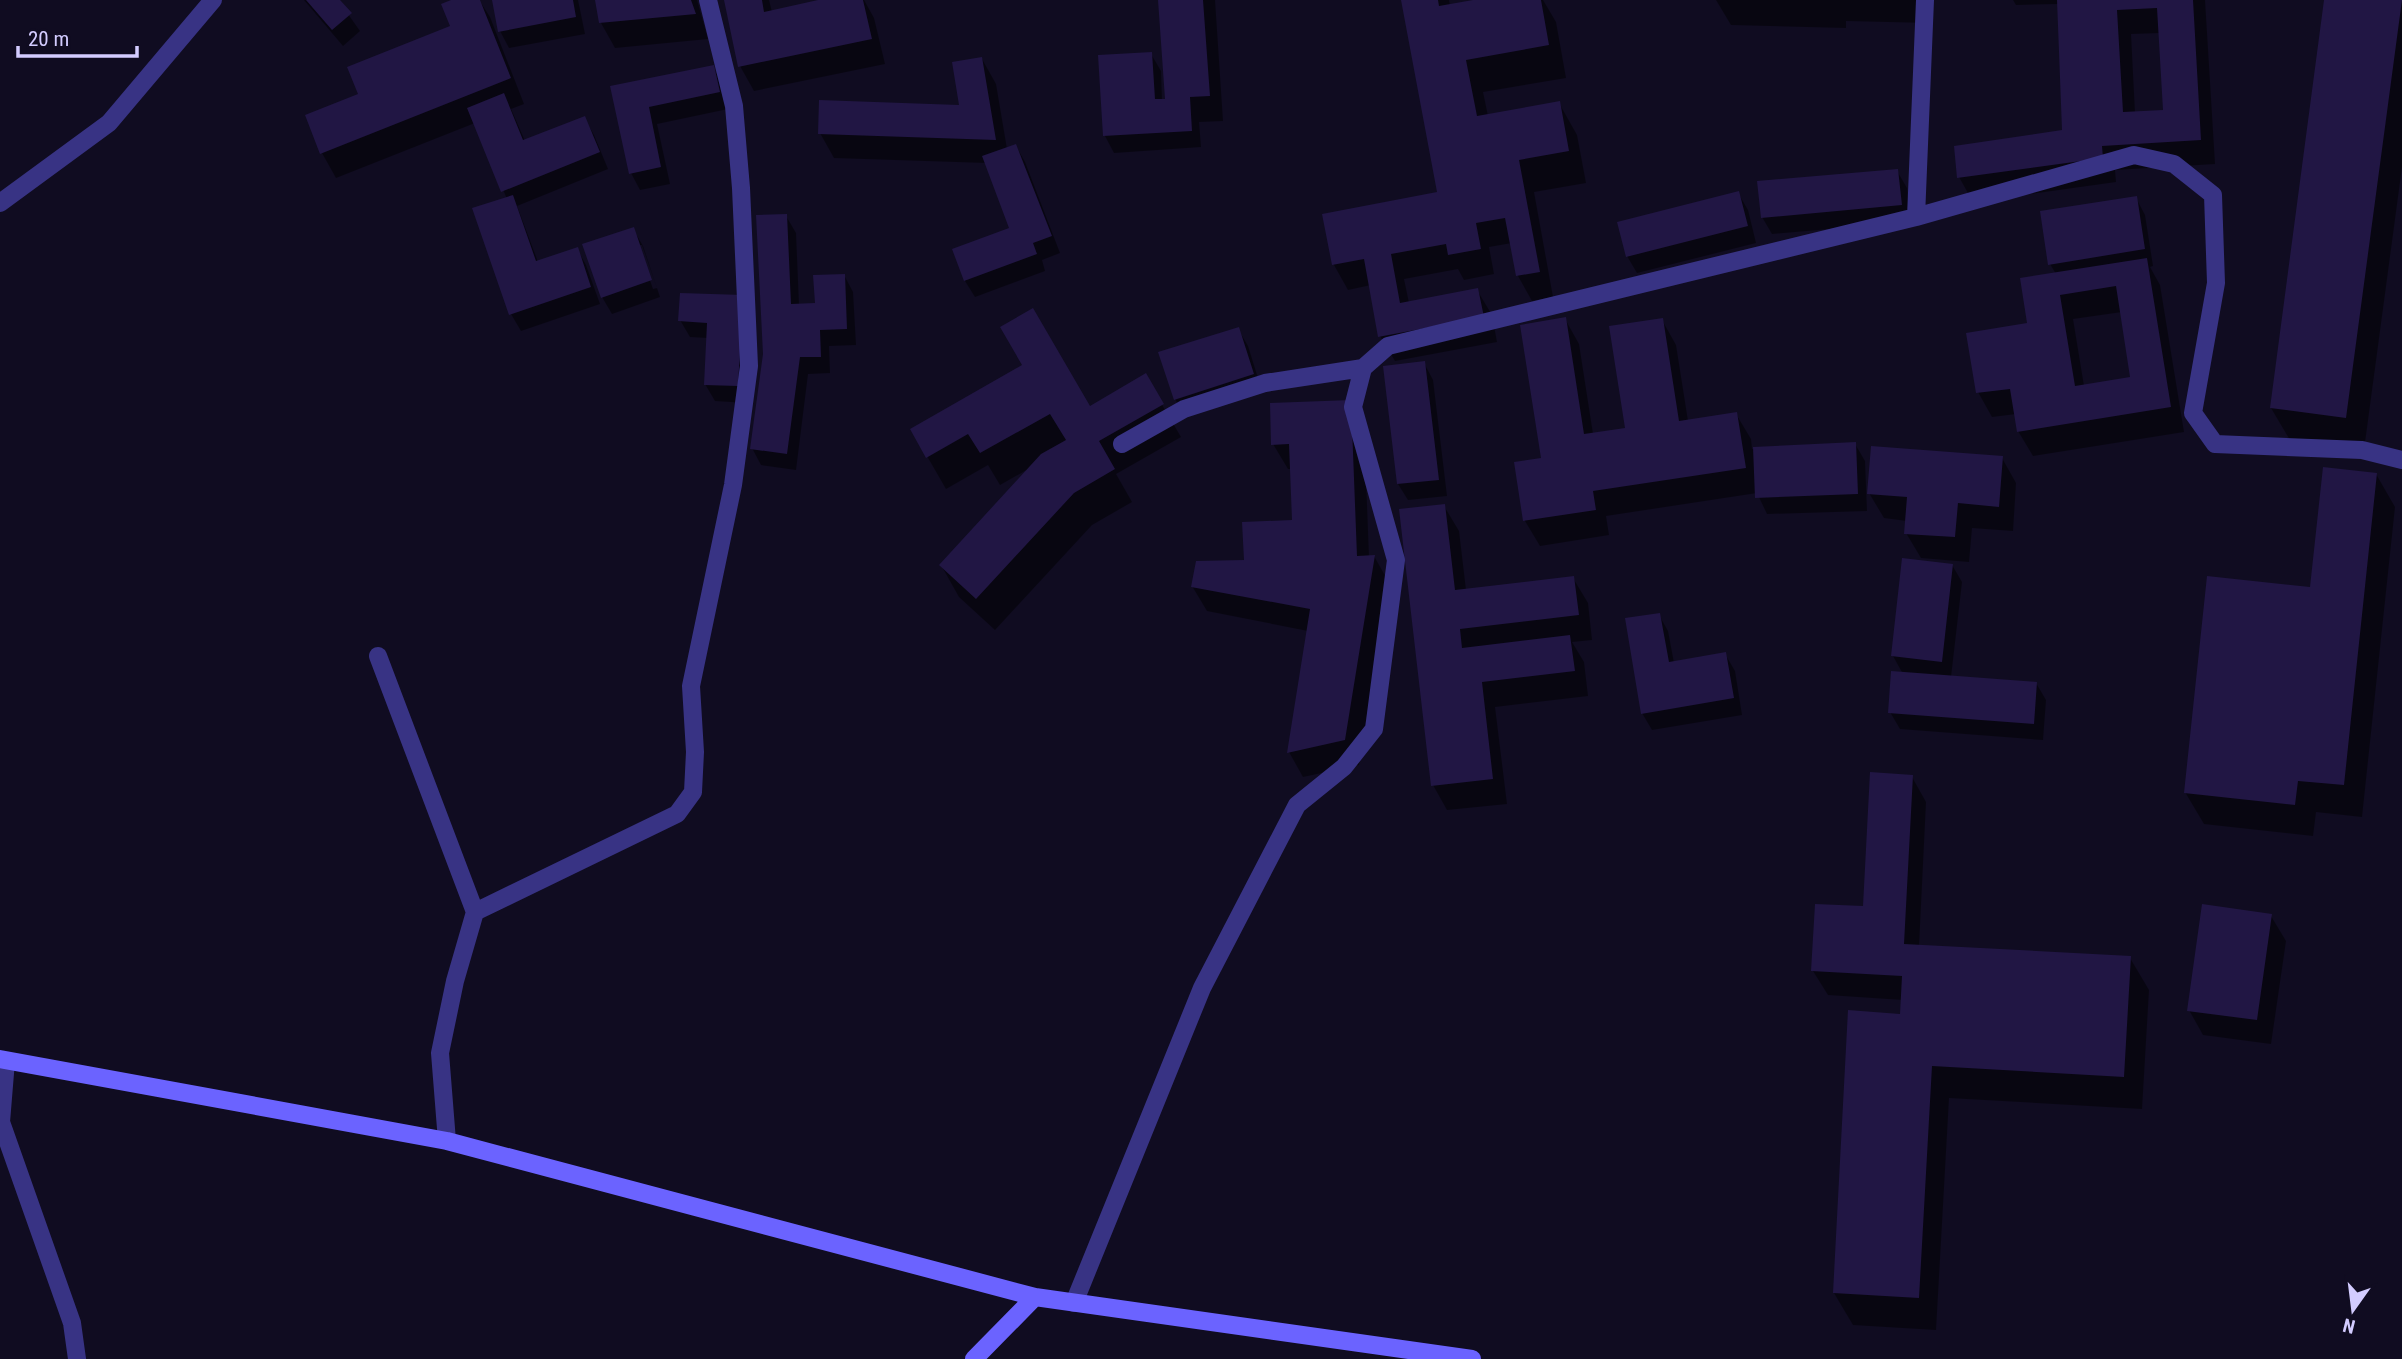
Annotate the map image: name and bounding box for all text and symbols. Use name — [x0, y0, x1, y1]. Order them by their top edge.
scale bar — [18, 14, 136, 58]
text: 20 m — [28, 27, 69, 51]
north arrow — [2318, 1275, 2388, 1345]
text: N — [2341, 1313, 2357, 1339]

